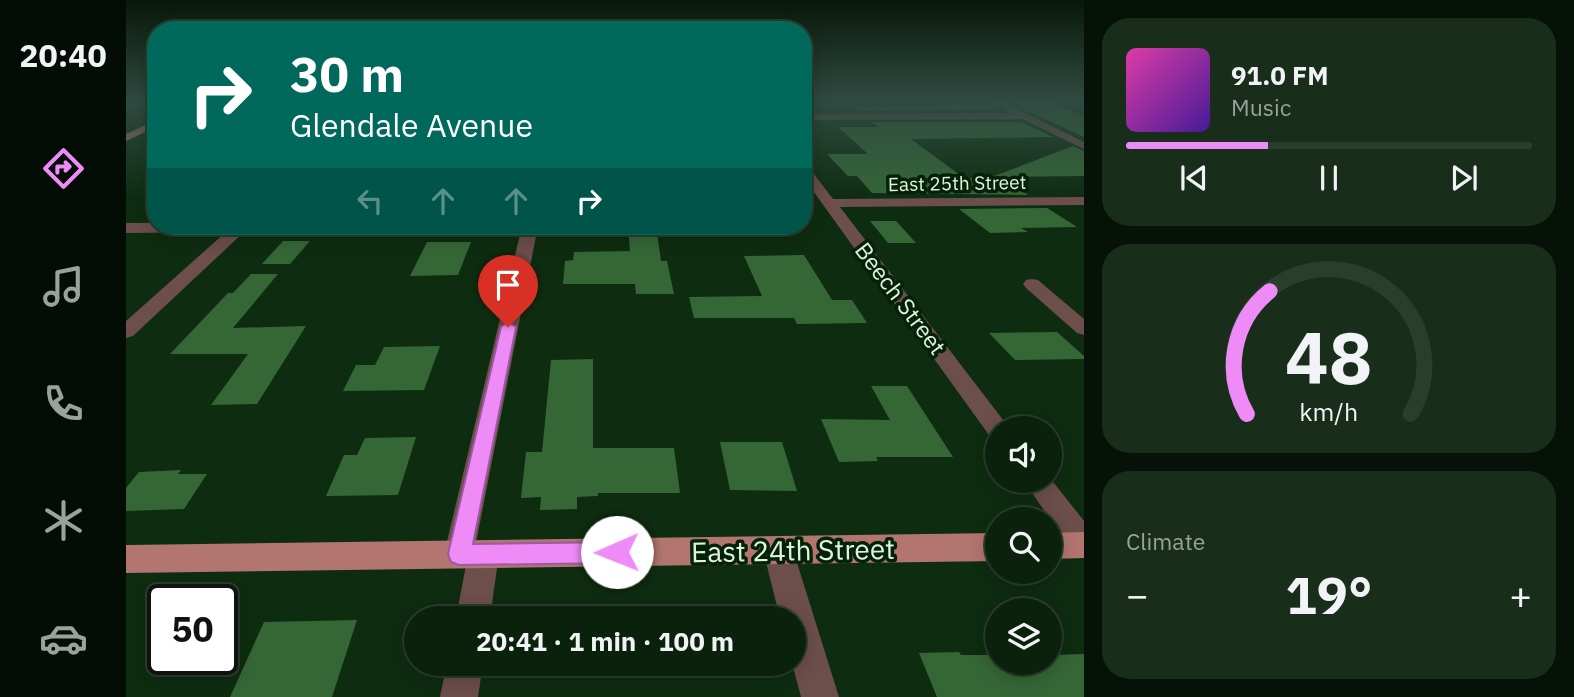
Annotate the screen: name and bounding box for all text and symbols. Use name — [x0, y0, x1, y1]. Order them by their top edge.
text: 20:40 — [19, 34, 107, 76]
text: 30 m — [290, 42, 404, 105]
icon: right — [175, 49, 266, 140]
text: 91.0 FM — [1231, 58, 1329, 92]
text: Music — [1231, 92, 1291, 122]
text: Glendale Avenue — [290, 104, 533, 146]
icon: directions — [39, 144, 88, 193]
icon: previous — [1175, 159, 1213, 197]
icon: pause — [1310, 159, 1348, 197]
icon: next — [1445, 159, 1483, 197]
street label: East 25th Street — [888, 170, 1026, 196]
icon: left — [351, 182, 389, 220]
icon: ahead — [424, 182, 462, 220]
icon: ahead — [497, 182, 535, 220]
icon: right — [570, 182, 608, 220]
street label: Beech Street — [849, 236, 953, 360]
pin — [478, 255, 538, 327]
icon: music — [39, 262, 88, 311]
icon: arrive — [489, 266, 527, 304]
text: 48 — [1285, 310, 1373, 405]
icon: phone — [39, 379, 88, 428]
text: km/h — [1300, 395, 1358, 428]
map controls — [985, 416, 1062, 675]
button: sound — [985, 416, 1062, 493]
icon: climate — [39, 496, 88, 545]
button: search — [985, 507, 1062, 584]
position arrow — [580, 515, 654, 589]
text: Climate — [1126, 526, 1205, 556]
street label: East 24th Street — [691, 530, 895, 570]
text: 19° — [1286, 561, 1372, 628]
text: − — [1126, 570, 1149, 619]
text: + — [1509, 570, 1532, 619]
speed limit sign: 50 — [147, 584, 238, 675]
button: layers — [985, 598, 1062, 675]
icon: car — [39, 614, 88, 663]
text: 20:41 · 1 min · 100 m — [476, 624, 734, 658]

